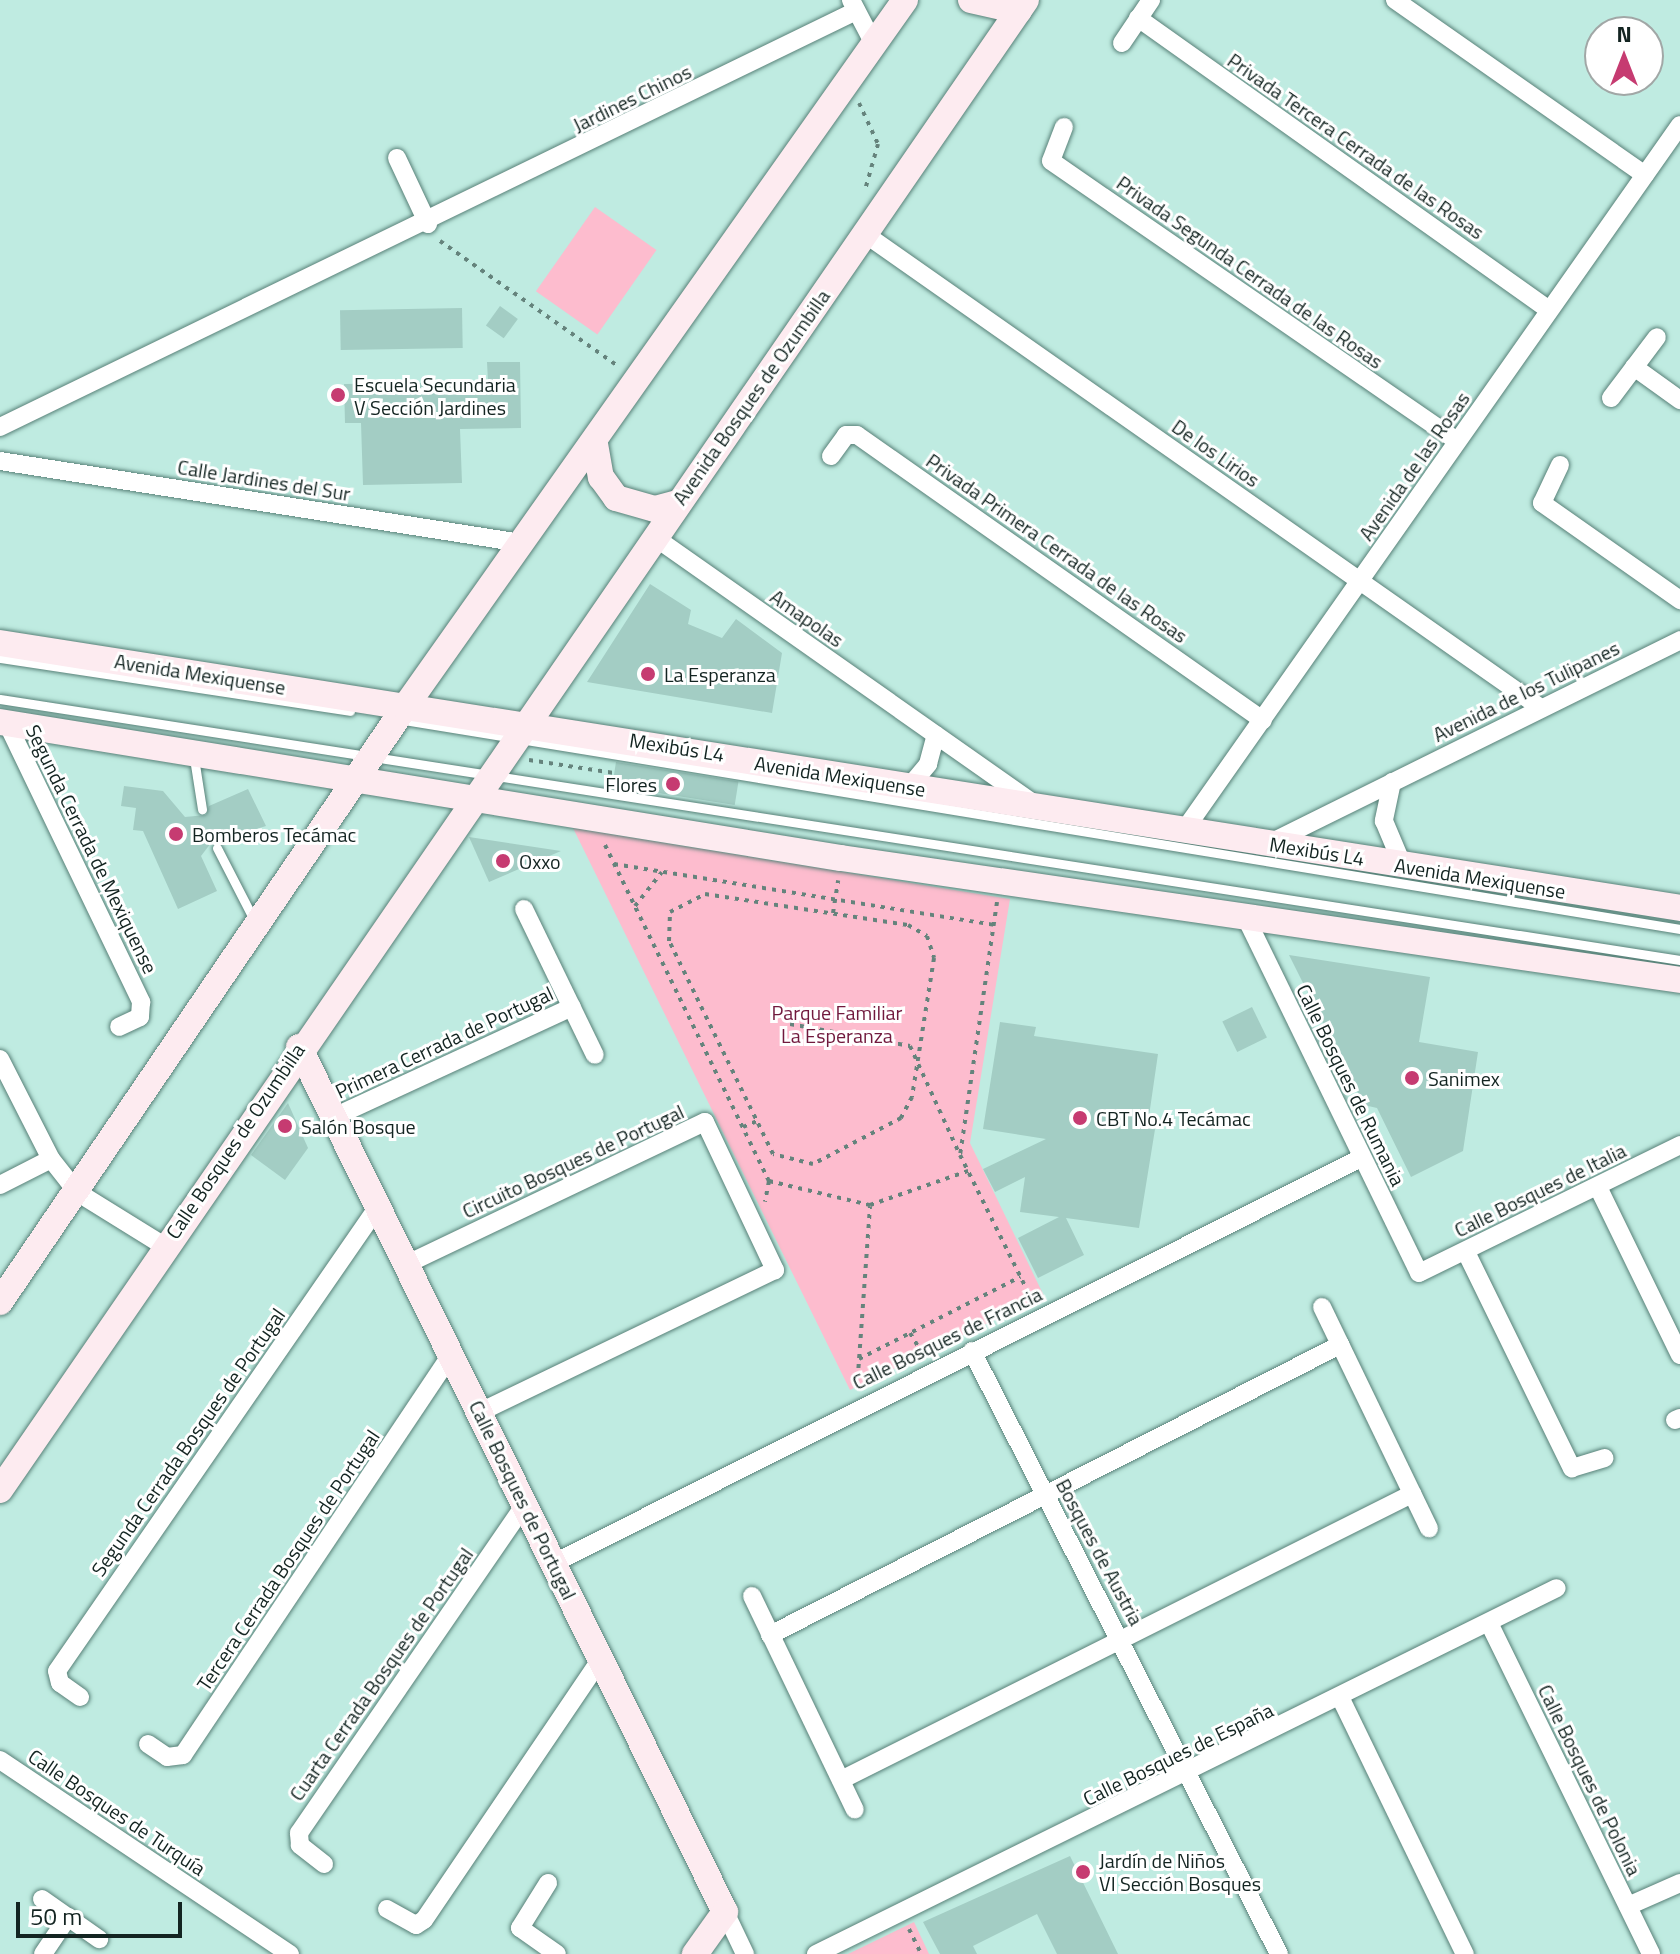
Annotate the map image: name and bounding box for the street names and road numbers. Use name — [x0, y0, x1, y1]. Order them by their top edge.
street label: Privada Tercera Cerrada de las Rosas — [1223, 48, 1489, 244]
street label: Jardines Chinos — [569, 59, 695, 137]
street label: Privada Segunda Cerrada de las Rosas — [1112, 171, 1388, 373]
street label: Avenida Bosques de Ozumbilla — [667, 285, 835, 509]
street label: Avenida de las Rosas — [1354, 387, 1474, 545]
street label: De los Lirios — [1168, 414, 1264, 492]
street label: Privada Primera Cerrada de las Rosas — [922, 448, 1192, 648]
street label: Calle Jardines del Sur — [176, 454, 352, 506]
street label: Amapolas — [766, 584, 848, 652]
street label: Avenida de los Tulipanes — [1429, 635, 1623, 747]
street label: Avenida Mexiquense — [113, 649, 287, 699]
street label: Segunda Cerrada de Mexiquense — [21, 721, 163, 977]
street label: Mexibús L4 — [628, 728, 726, 766]
street label: Avenida Mexiquense — [753, 751, 927, 801]
street label: Mexibús L4 — [1268, 832, 1366, 870]
street label: Avenida Mexiquense — [1393, 853, 1567, 903]
street label: Calle Bosques de Rumania — [1292, 980, 1410, 1190]
street label: Primera Cerrada de Portugal — [331, 981, 557, 1103]
street label: Calle Bosques de Ozumbilla — [161, 1039, 309, 1243]
street label: Circuito Bosques de Portugal — [458, 1099, 688, 1223]
street label: Calle Bosques de Italia — [1450, 1138, 1630, 1242]
street label: Calle Bosques de Francia — [848, 1282, 1046, 1394]
street label: Segunda Cerrada Bosques de Portugal — [86, 1304, 290, 1580]
street label: Calle Bosques de Portugal — [464, 1396, 582, 1604]
street label: Tercera Cerrada Bosques de Portugal — [192, 1425, 384, 1695]
street label: Bosques de Austria — [1051, 1475, 1149, 1629]
street label: Cuarta Cerrada Bosques de Portugal — [284, 1543, 478, 1805]
street label: Calle Bosques de Polonia — [1533, 1681, 1647, 1879]
street label: Calle Bosques de España — [1079, 1698, 1277, 1810]
street label: Calle Bosques de Turquía — [24, 1744, 210, 1880]

